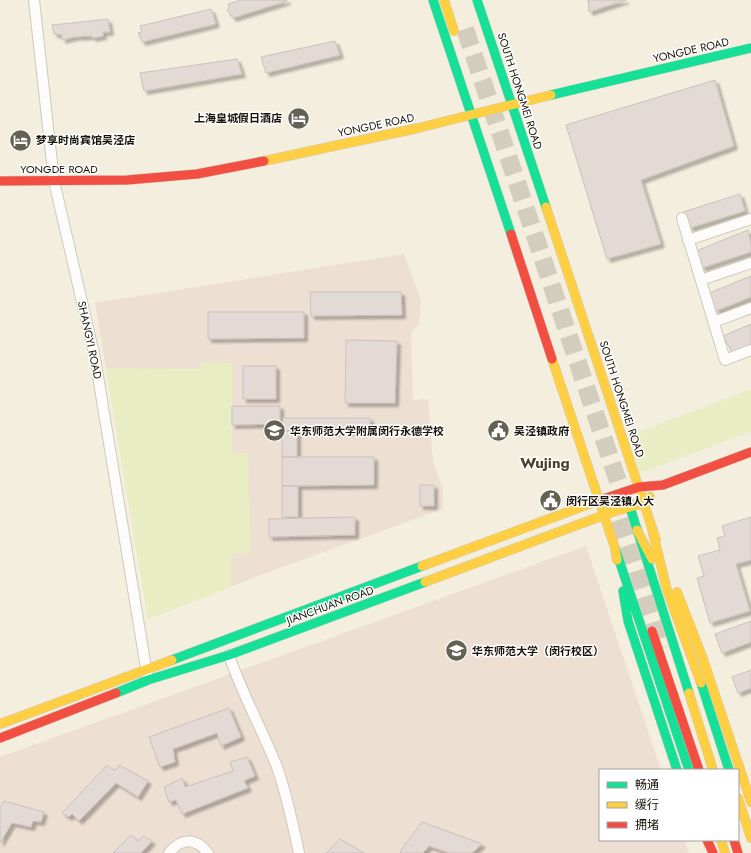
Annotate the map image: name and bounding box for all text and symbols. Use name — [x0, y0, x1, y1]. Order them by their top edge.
street label: SOUTH HONGMEI ROAD — [494, 31, 547, 152]
street label: YONGDE ROAD — [651, 33, 731, 67]
hotel icon: 上海皇城假日酒店 — [285, 105, 311, 131]
street label: YONGDE ROAD — [336, 109, 416, 141]
place label: 上海皇城假日酒店 — [194, 110, 282, 126]
hotel icon: 梦享时尚宾馆吴泾店 — [7, 127, 33, 153]
place label: 梦享时尚宾馆吴泾店 — [36, 132, 135, 148]
street label: YONGDE ROAD — [20, 161, 98, 177]
street label: SHANGYI ROAD — [74, 300, 106, 381]
street label: SOUTH HONGMEI ROAD — [596, 339, 649, 460]
school or university icon: 华东师范大学附属闵行永德学校 — [261, 418, 287, 444]
public building icon: 吴泾镇政府 — [485, 418, 511, 444]
place label: 华东师范大学附属闵行永德学校 — [290, 423, 444, 439]
place label: 吴泾镇政府 — [514, 423, 569, 439]
district label: Wujing — [520, 452, 570, 474]
public building icon: 闵行区吴泾镇人大 — [538, 488, 564, 514]
place label: 闵行区吴泾镇人大 — [566, 493, 654, 509]
street label: JIANCHUAN ROAD — [282, 582, 376, 629]
school or university icon: 华东师范大学（闵行校区） — [444, 638, 470, 664]
place label: 华东师范大学（闵行校区） — [472, 643, 604, 659]
legend — [599, 769, 739, 841]
text: 畅通 — [635, 776, 659, 794]
text: 缓行 — [635, 796, 659, 814]
text: 拥堵 — [635, 816, 659, 834]

